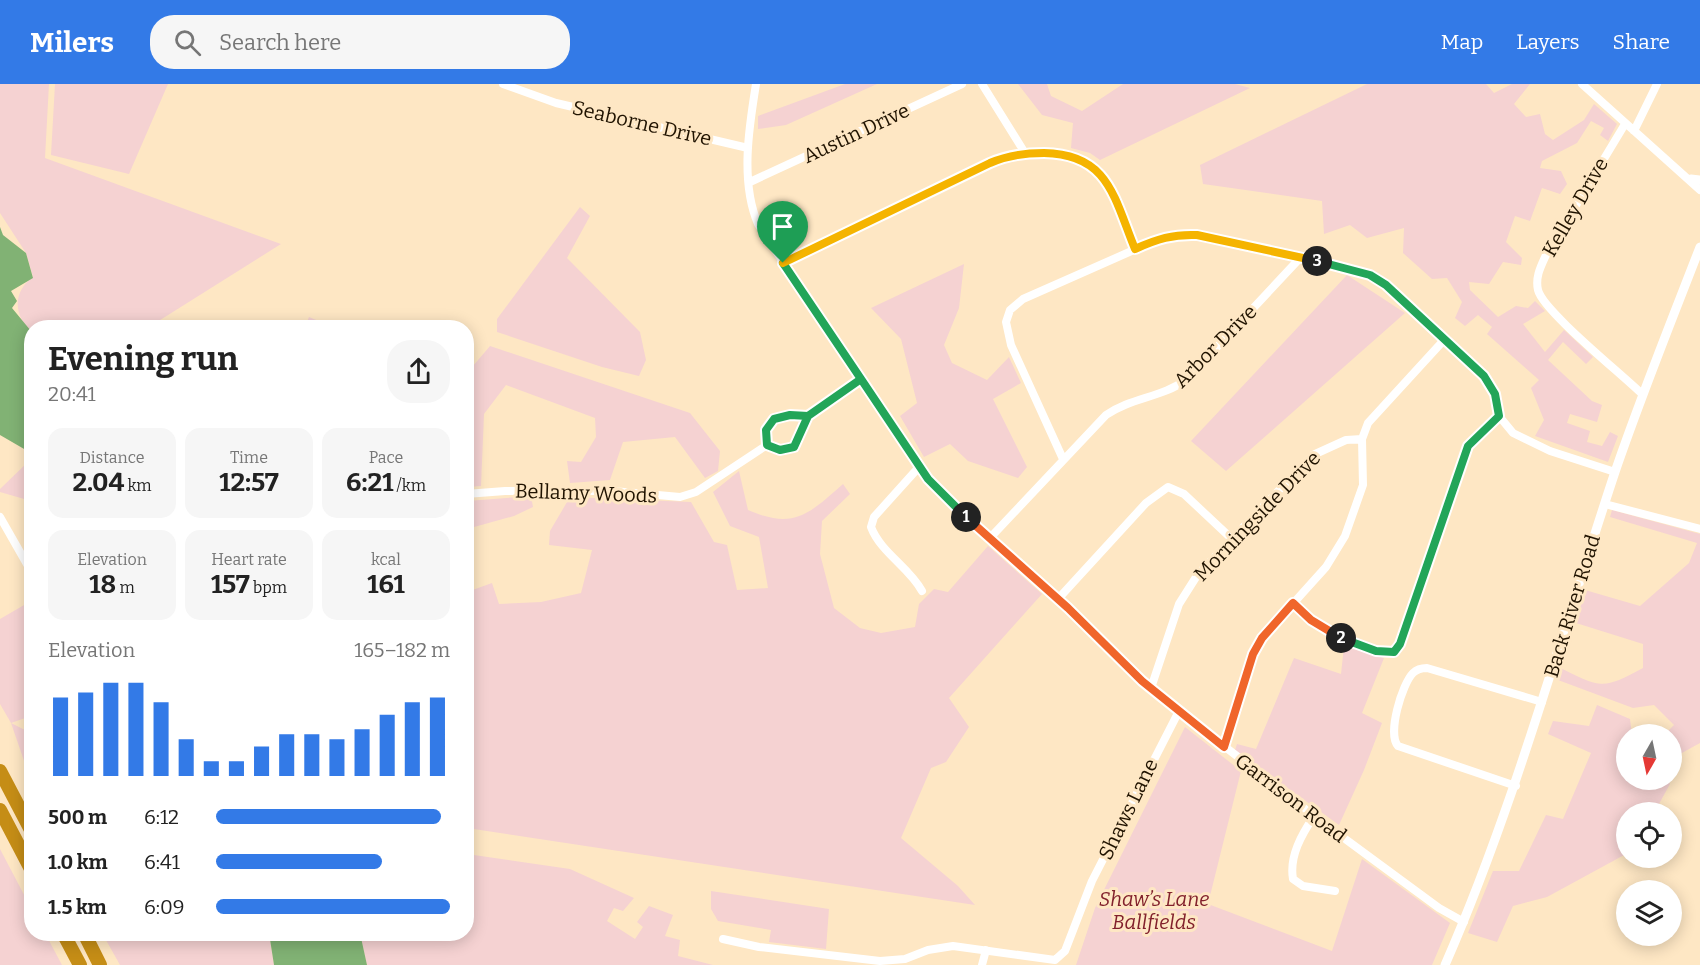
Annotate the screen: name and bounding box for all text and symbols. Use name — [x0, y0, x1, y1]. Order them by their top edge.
search box — [150, 15, 570, 69]
text: Milers — [30, 26, 114, 59]
icon: search — [171, 26, 204, 59]
text: Search here — [219, 29, 341, 56]
text: Map — [1441, 29, 1483, 55]
text: Layers — [1516, 29, 1580, 55]
text: Share — [1613, 29, 1670, 55]
street label: Seaborne Drive — [570, 95, 714, 151]
street label: Austin Drive — [799, 98, 913, 168]
street label: Kelley Drive — [1537, 153, 1613, 261]
pin — [757, 201, 808, 263]
icon: arrive — [766, 210, 799, 243]
pin: 3 — [1302, 246, 1332, 276]
text: 3 — [1312, 251, 1322, 270]
street label: Arbor Drive — [1169, 300, 1261, 392]
text: Evening run — [48, 339, 238, 379]
button: share — [387, 340, 450, 403]
text: 20:41 — [48, 382, 96, 406]
street label: Morningside Drive — [1189, 446, 1325, 586]
text: Distance — [80, 448, 144, 467]
text: Time — [230, 448, 268, 467]
text: Pace — [369, 448, 403, 467]
text: 2.04 — [72, 467, 124, 498]
text: 12:57 — [219, 467, 279, 498]
text: 6:21 — [346, 467, 393, 498]
text: km — [124, 476, 152, 495]
text: /km — [393, 476, 426, 495]
street label: Bellamy Woods — [514, 479, 658, 507]
pin: 1 — [951, 502, 981, 532]
text: 1 — [963, 507, 969, 526]
street label: Back River Road — [1539, 532, 1605, 680]
text: Elevation — [77, 550, 147, 569]
text: Heart rate — [211, 550, 287, 569]
text: kcal — [371, 550, 401, 569]
text: 18 — [89, 569, 116, 600]
text: 157 — [211, 569, 250, 600]
text: 161 — [367, 569, 405, 600]
text: m — [116, 578, 135, 597]
text: bpm — [250, 578, 287, 597]
pin: 2 — [1326, 623, 1356, 653]
text: 2 — [1336, 628, 1346, 647]
text: Elevation — [48, 638, 135, 662]
text: 165–182 m — [354, 638, 450, 662]
north arrow — [1616, 724, 1682, 790]
map controls — [1616, 724, 1682, 946]
street label: Garrison Road — [1231, 748, 1352, 848]
street label: Shaws Lane — [1093, 755, 1163, 863]
button: locate — [1616, 802, 1682, 868]
text: 500 m — [48, 805, 107, 829]
text: 6:12 — [144, 805, 179, 829]
text: 1.0 km — [48, 850, 108, 874]
text: 6:41 — [144, 850, 180, 874]
button: layers — [1616, 880, 1682, 946]
park label: Shaw’s Lane Ballfields — [1099, 887, 1209, 934]
text: 1.5 km — [48, 895, 107, 919]
text: 6:09 — [144, 895, 185, 919]

